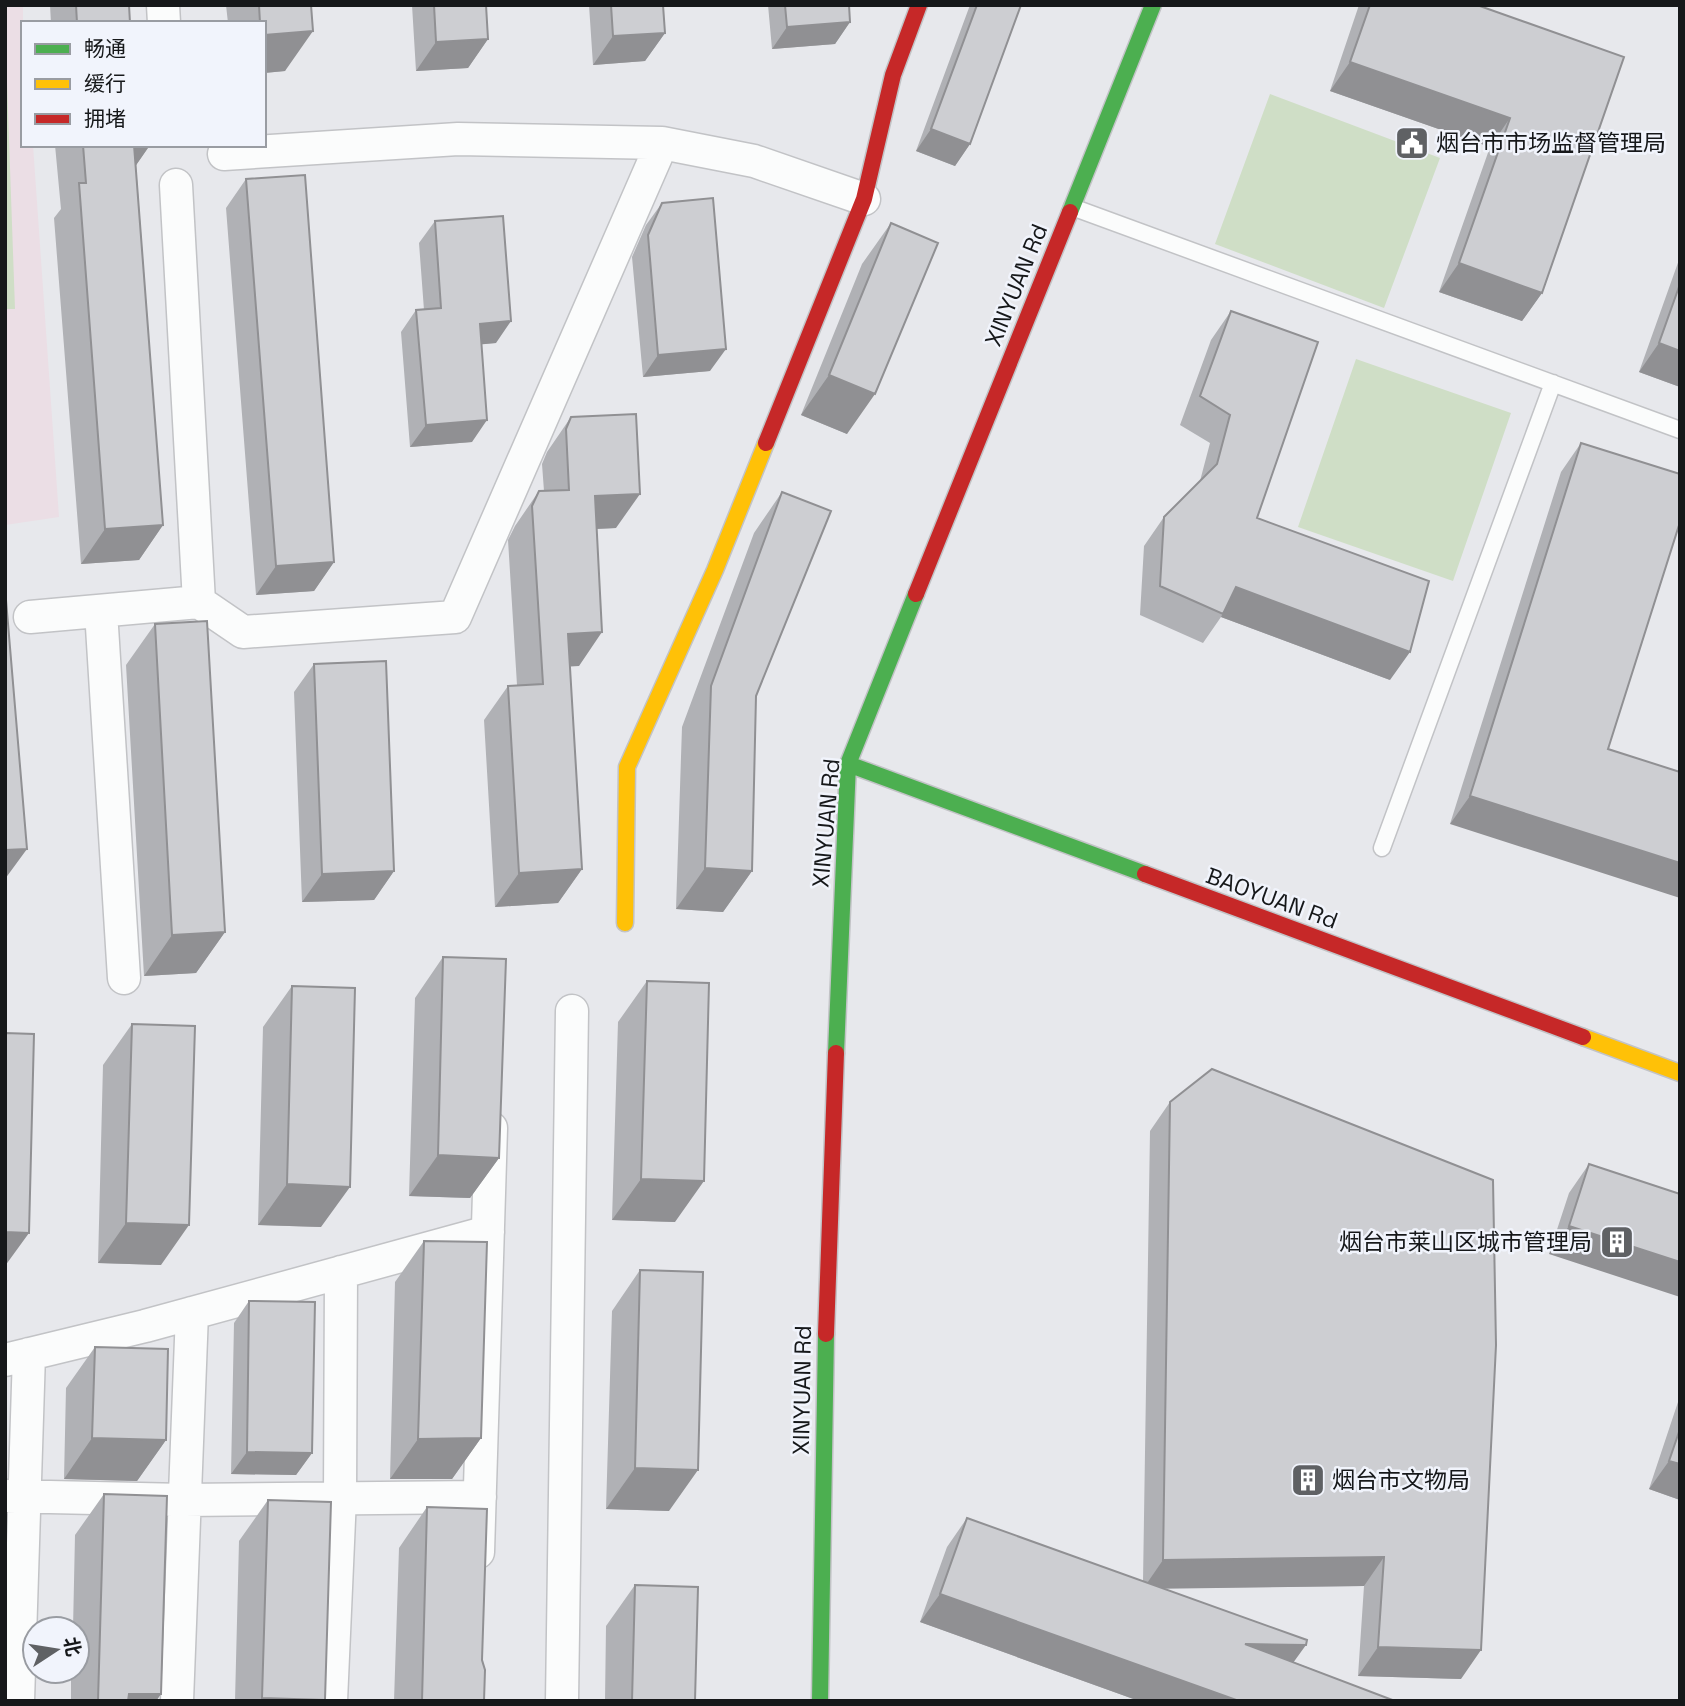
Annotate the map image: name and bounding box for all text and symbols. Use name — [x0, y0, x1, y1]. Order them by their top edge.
legend — [21, 21, 266, 147]
text: 畅通 — [84, 35, 126, 62]
text: 缓行 — [84, 70, 126, 97]
text: 拥堵 — [84, 105, 126, 132]
public building icon: 烟台市市场监督管理局 — [1393, 124, 1431, 162]
place label: 烟台市市场监督管理局 — [1436, 128, 1666, 158]
street label: XINYUAN Rd — [978, 219, 1054, 351]
street label: XINYUAN Rd — [805, 757, 847, 889]
street label: BAOYUAN Rd — [1202, 860, 1342, 936]
building icon: 烟台市莱山区城市管理局 — [1598, 1223, 1636, 1261]
place label: 烟台市莱山区城市管理局 — [1339, 1227, 1592, 1257]
street label: XINYUAN Rd — [786, 1325, 818, 1455]
building icon: 烟台市文物局 — [1289, 1461, 1327, 1499]
place label: 烟台市文物局 — [1332, 1465, 1470, 1495]
north arrow — [21, 1615, 91, 1685]
text: 北 — [58, 1635, 86, 1658]

